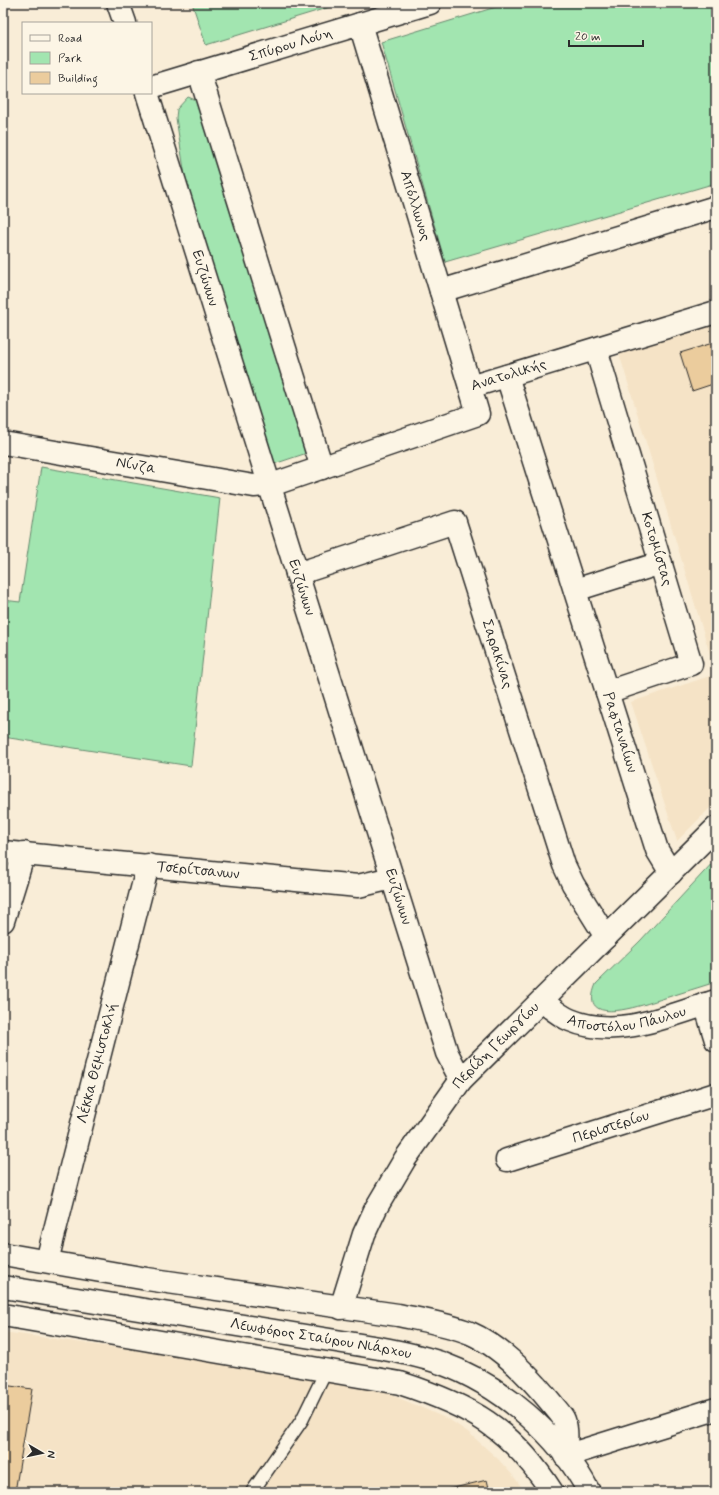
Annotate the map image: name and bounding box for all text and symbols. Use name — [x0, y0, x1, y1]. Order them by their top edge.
legend — [22, 22, 152, 94]
scale bar — [569, 22, 643, 48]
street label: Σπύρου Λούη — [247, 23, 335, 67]
text: 20 m — [575, 29, 601, 45]
text: Road — [58, 31, 82, 47]
text: Park — [58, 51, 82, 67]
text: Building — [58, 71, 98, 88]
street label: Απόλλωνος — [395, 168, 435, 244]
street label: Ευζώνων — [187, 247, 223, 309]
street label: Ανατολικής — [469, 354, 549, 396]
street label: Νίνζα — [115, 453, 158, 479]
street label: Κοτομίστας — [636, 510, 677, 589]
street label: Ευζώνων — [283, 557, 320, 619]
street label: Σαρακίνας — [477, 617, 518, 692]
street label: Ραφταναίων — [598, 690, 642, 776]
street label: Τσερίτσανων — [156, 857, 241, 885]
street label: Ευζώνων — [380, 866, 416, 928]
street label: Περίδη Γεωργίου — [448, 998, 544, 1093]
street label: Λέκκα Θεμιστοκλή — [72, 1001, 122, 1126]
street label: Αποστόλου Πάυλου — [564, 1002, 689, 1038]
street label: Περιστερίου — [570, 1106, 652, 1149]
street label: Λεωφόρος Σταύρου Νιάρχου — [229, 1314, 414, 1364]
north arrow — [22, 1433, 62, 1473]
text: N — [43, 1450, 58, 1459]

